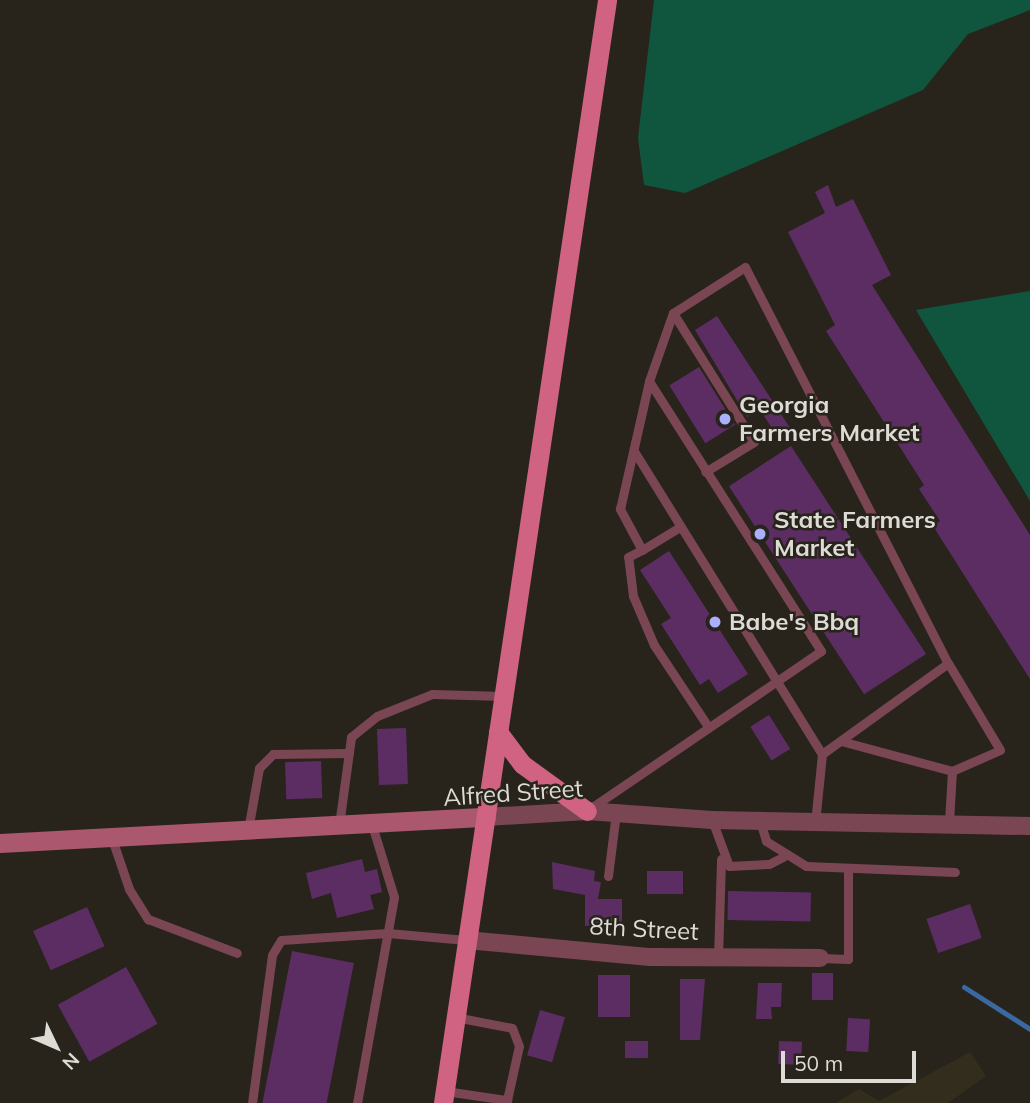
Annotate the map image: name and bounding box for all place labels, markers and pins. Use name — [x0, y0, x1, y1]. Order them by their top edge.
place label: Georgia Farmers Market — [739, 391, 920, 447]
marker: Georgia Farmers Market — [717, 411, 733, 427]
place label: State Farmers Market — [774, 506, 936, 562]
marker: State Farmers Market — [752, 526, 768, 542]
place label: Babe's Bbq — [729, 608, 859, 636]
marker: Babe's Bbq — [707, 614, 723, 630]

